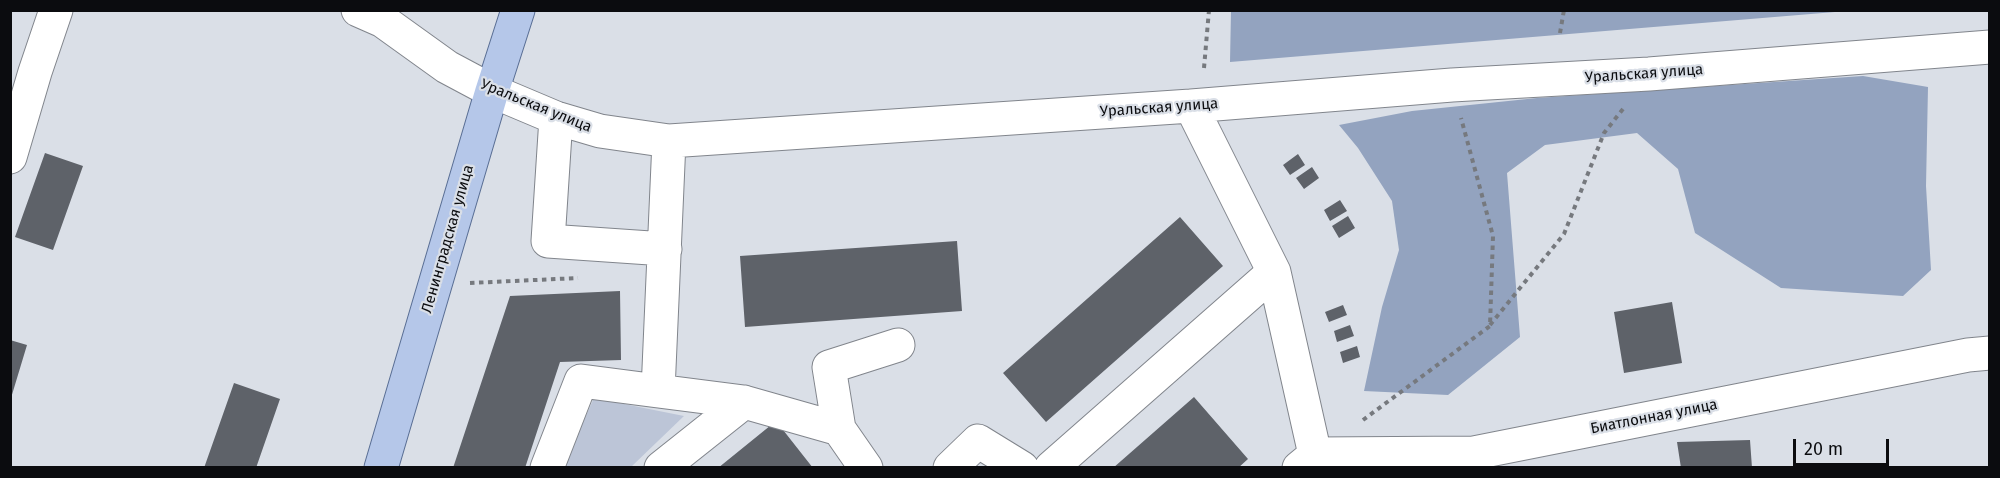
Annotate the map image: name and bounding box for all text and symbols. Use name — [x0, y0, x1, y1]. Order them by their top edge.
street label: Уральская улица — [1584, 61, 1704, 87]
street label: Уральская улица — [478, 75, 594, 137]
street label: Уральская улица — [1099, 95, 1219, 121]
street label: Ленинградская улица — [418, 163, 478, 315]
street label: Биатлонная улица — [1589, 396, 1719, 438]
scale bar — [1796, 427, 1892, 465]
text: 20 m — [1804, 438, 1843, 460]

